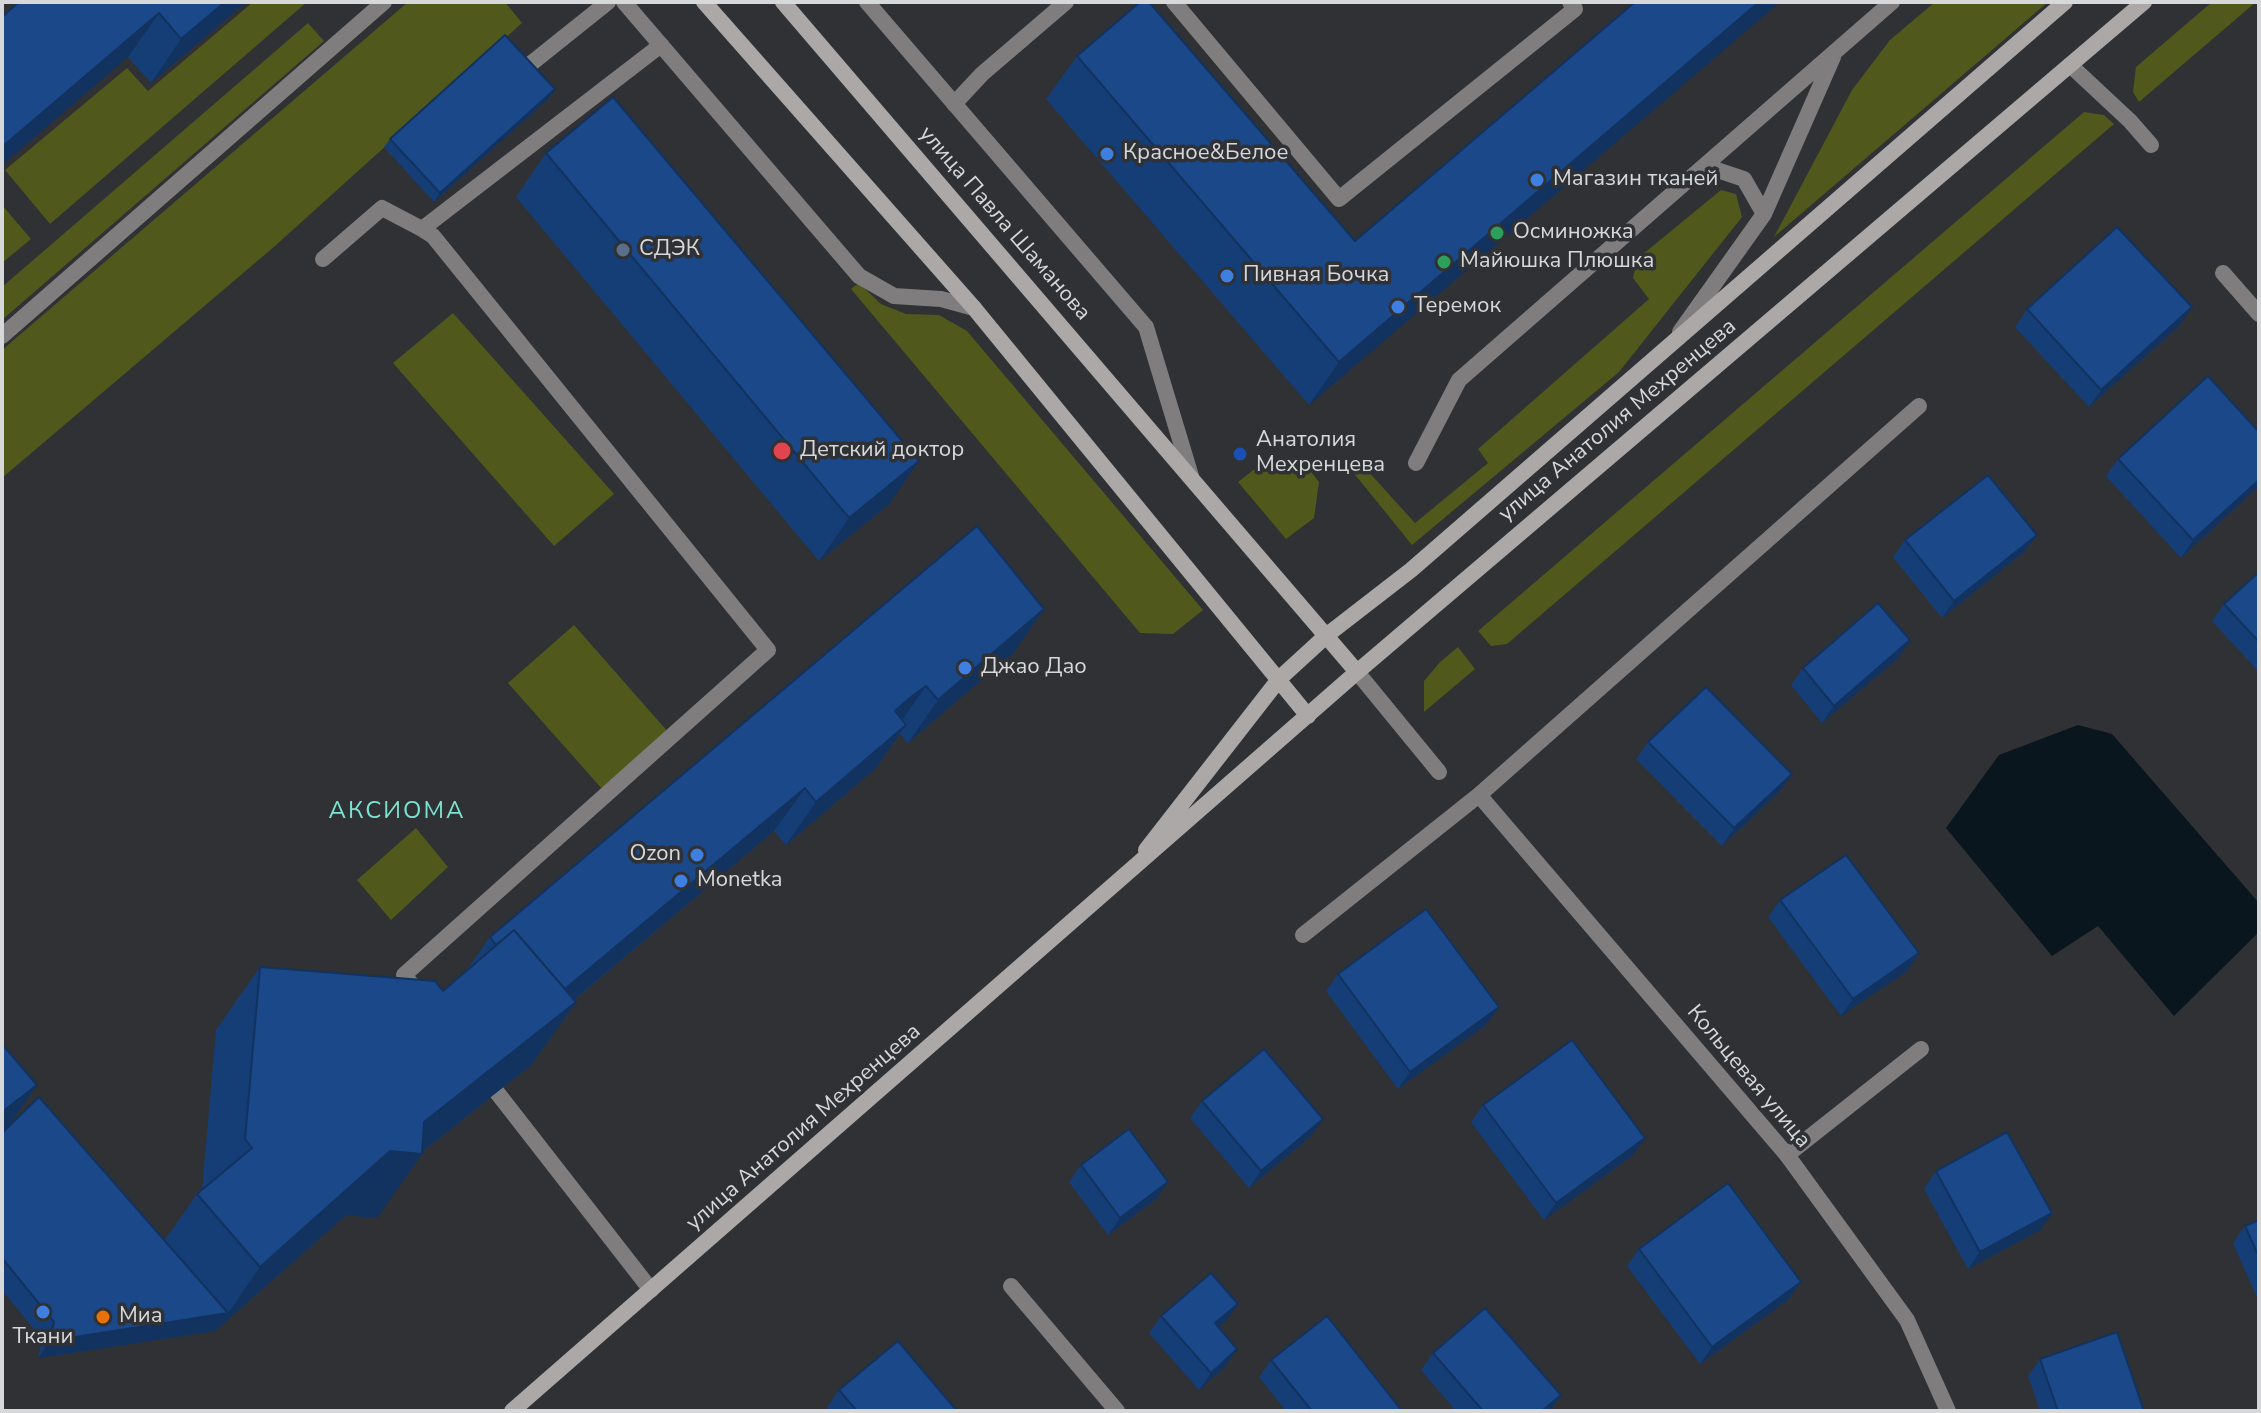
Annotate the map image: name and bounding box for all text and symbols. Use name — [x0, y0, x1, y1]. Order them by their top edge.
street label: улица Павла Шаманова — [913, 122, 1095, 326]
place label: Красное&Белое — [1123, 141, 1288, 167]
marker: Красное&Белое — [1098, 145, 1116, 163]
place label: Магазин тканей — [1553, 167, 1718, 193]
marker: Магазин тканей — [1528, 171, 1546, 189]
place label: Осминожка — [1513, 220, 1634, 246]
marker: Осминожка — [1488, 224, 1506, 242]
place label: СДЭК — [639, 237, 700, 263]
marker: СДЭК — [614, 241, 632, 259]
place label: Майюшка Плюшка — [1460, 249, 1654, 275]
marker: Майюшка Плюшка — [1435, 253, 1453, 271]
place label: Пивная Бочка — [1243, 263, 1389, 289]
marker: Пивная Бочка — [1218, 267, 1236, 285]
place label: Теремок — [1414, 294, 1501, 320]
marker: Теремок — [1389, 298, 1407, 316]
street label: улица Анатолия Мехренцева — [1494, 314, 1742, 528]
place label: Анатолия Мехренцева — [1256, 428, 1385, 480]
place label: Детский доктор — [800, 438, 964, 464]
marker: Детский доктор — [771, 440, 793, 462]
marker: Анатолия Мехренцева — [1231, 445, 1249, 463]
place label: Джао Дао — [981, 655, 1087, 681]
marker: Джао Дао — [956, 659, 974, 677]
district label: АКСИОМА — [328, 798, 466, 826]
place label: Ozon — [629, 842, 681, 868]
marker: Ozon — [688, 846, 706, 864]
place label: Monetka — [697, 868, 782, 894]
marker: Monetka — [672, 872, 690, 890]
street label: Кольцевая улица — [1681, 1000, 1815, 1154]
street label: улица Анатолия Мехренцева — [681, 1019, 927, 1237]
marker: Ткани — [34, 1303, 52, 1321]
place label: Миа — [119, 1304, 163, 1330]
marker: Миа — [94, 1308, 112, 1326]
place label: Ткани — [13, 1325, 73, 1351]

